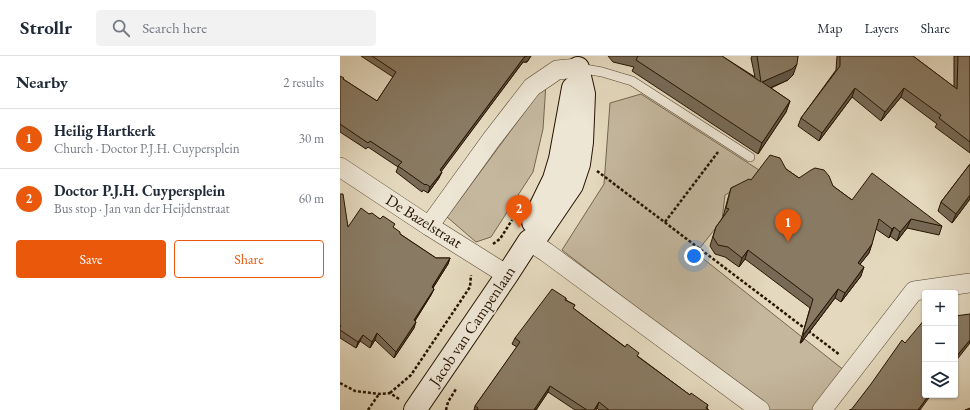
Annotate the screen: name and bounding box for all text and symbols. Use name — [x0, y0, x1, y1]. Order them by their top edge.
search box — [96, 10, 376, 46]
text: Strollr — [20, 15, 72, 40]
icon: search — [110, 17, 132, 39]
text: Search here — [142, 18, 207, 37]
text: Map — [817, 19, 842, 37]
text: Layers — [864, 19, 899, 37]
text: Share — [921, 19, 950, 37]
text: Nearby — [16, 71, 68, 93]
text: 2 results — [283, 74, 324, 91]
text: Heilig Hartkerk — [54, 121, 155, 140]
text: 1 — [26, 130, 32, 147]
text: 30 m — [299, 130, 324, 147]
text: Church · Doctor P.J.H. Cuypersplein — [54, 140, 240, 157]
text: Doctor P.J.H. Cuypersplein — [54, 181, 225, 200]
street label: De Bazelstraat — [382, 189, 466, 253]
text: 2 — [26, 190, 32, 207]
text: 60 m — [299, 190, 324, 207]
pin: 2 — [506, 195, 532, 228]
text: Bus stop · Jan van der Heijdenstraat — [54, 200, 230, 217]
pin: 1 — [775, 209, 801, 242]
button: Save — [16, 240, 166, 278]
button: Share — [174, 240, 324, 278]
your location — [684, 246, 704, 266]
street label: Jacob van Campenlaan — [423, 261, 520, 392]
map controls — [922, 290, 958, 398]
button: + — [922, 290, 958, 326]
button: − — [922, 326, 958, 362]
button: layers — [922, 362, 958, 398]

